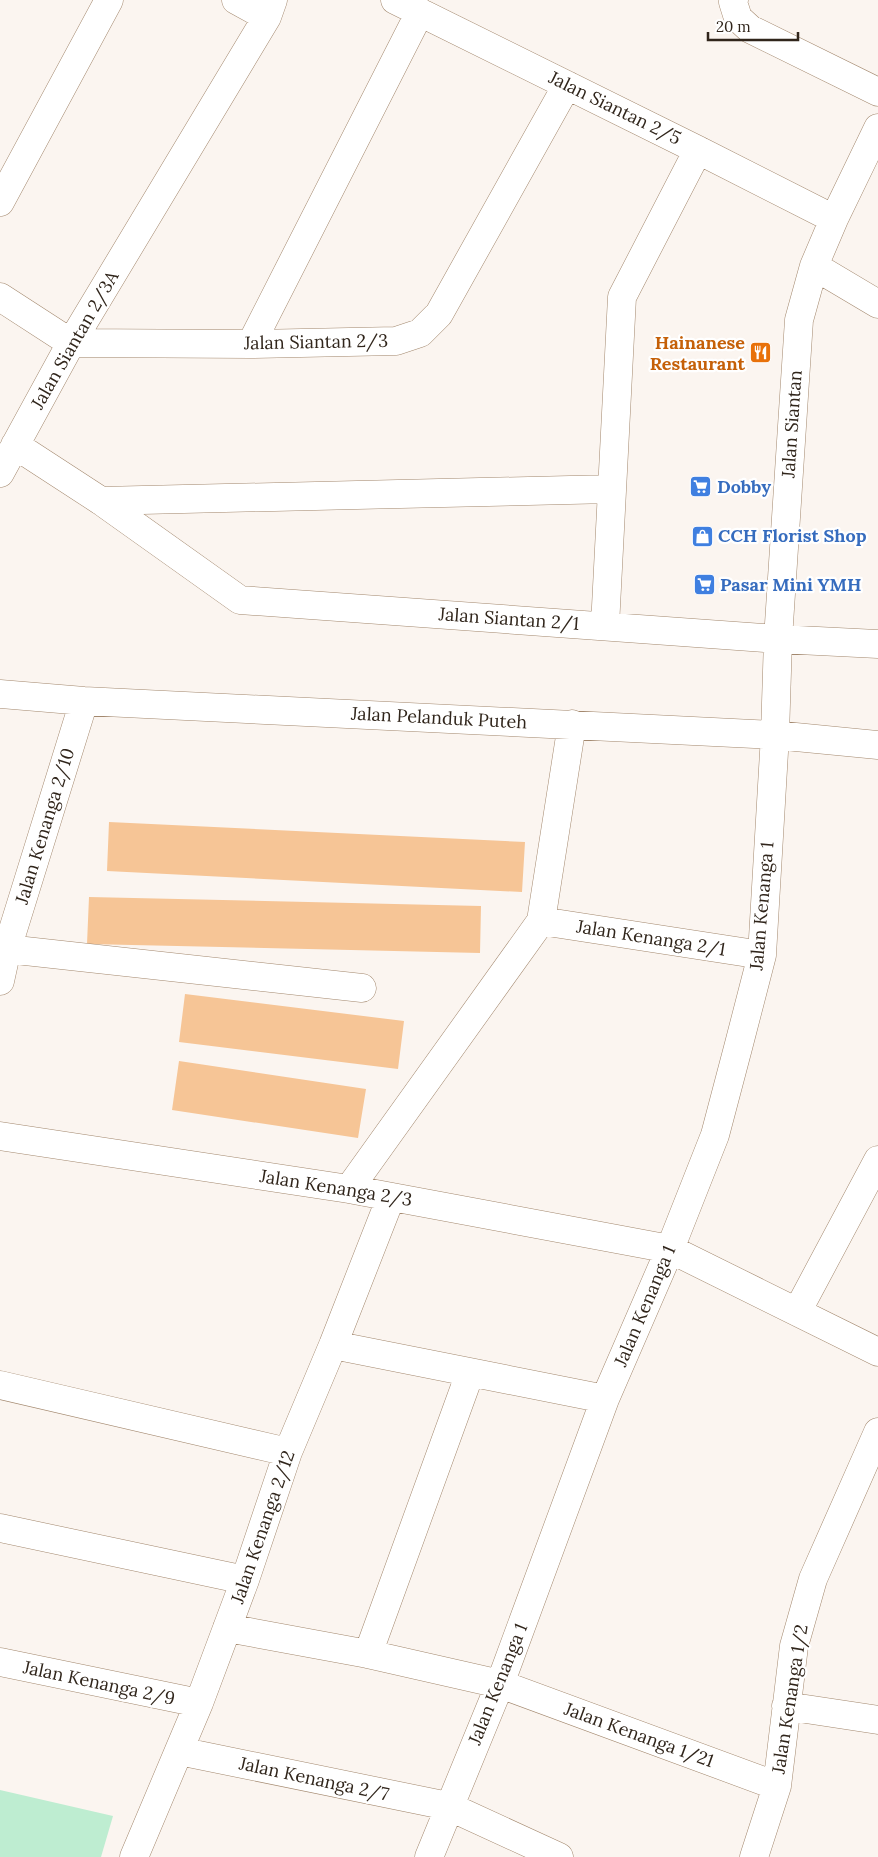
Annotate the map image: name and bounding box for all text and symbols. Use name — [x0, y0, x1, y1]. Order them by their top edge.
scale bar — [708, 10, 798, 42]
text: 20 m — [716, 17, 751, 36]
street label: Jalan Siantan 2/5 — [544, 65, 685, 149]
street label: Jalan Siantan 2/3A — [25, 266, 124, 414]
street label: Jalan Siantan 2/3 — [243, 329, 388, 354]
place label: Hainanese Restaurant — [650, 331, 746, 375]
restaurant icon: Hainanese Restaurant — [749, 341, 773, 365]
street label: Jalan Siantan — [776, 369, 807, 480]
supermarket icon: Dobby — [689, 475, 713, 499]
place label: Dobby — [717, 475, 771, 498]
shop icon: CCH Florist Shop — [690, 524, 714, 548]
place label: CCH Florist Shop — [718, 524, 867, 547]
supermarket icon: Pasar Mini YMH — [692, 573, 716, 597]
place label: Pasar Mini YMH — [720, 573, 862, 596]
street label: Jalan Siantan 2/1 — [437, 602, 580, 635]
street label: Jalan Pelanduk Puteh — [349, 701, 528, 734]
street label: Jalan Kenanga 2/10 — [10, 745, 79, 908]
street label: Jalan Kenanga 1 — [744, 841, 779, 972]
street label: Jalan Kenanga 2/1 — [574, 914, 727, 961]
street label: Jalan Kenanga 2/3 — [257, 1164, 414, 1211]
street label: Jalan Kenanga 1 — [608, 1242, 680, 1371]
street label: Jalan Kenanga 2/12 — [225, 1447, 300, 1607]
street label: Jalan Kenanga 1 — [462, 1620, 532, 1749]
street label: Jalan Kenanga 1/2 — [766, 1623, 813, 1776]
street label: Jalan Kenanga 2/9 — [20, 1655, 177, 1710]
street label: Jalan Kenanga 1/21 — [560, 1696, 717, 1772]
street label: Jalan Kenanga 2/7 — [236, 1751, 391, 1806]

